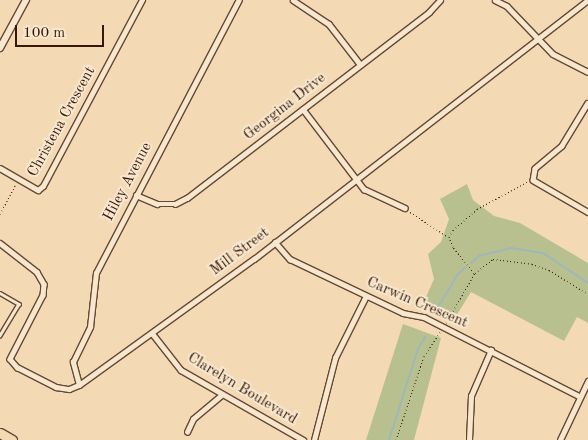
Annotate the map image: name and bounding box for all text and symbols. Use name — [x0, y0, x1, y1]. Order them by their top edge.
scale bar — [18, 15, 106, 47]
text: 100 m — [23, 26, 65, 41]
street label: Christena Crescent — [24, 64, 100, 180]
street label: Georgina Drive — [240, 69, 330, 145]
street label: Hiley Avenue — [100, 140, 156, 224]
street label: Mill Street — [207, 224, 273, 280]
street label: Carwin Crescent — [364, 274, 470, 332]
street label: Clarelyn Boulevard — [184, 349, 300, 429]

